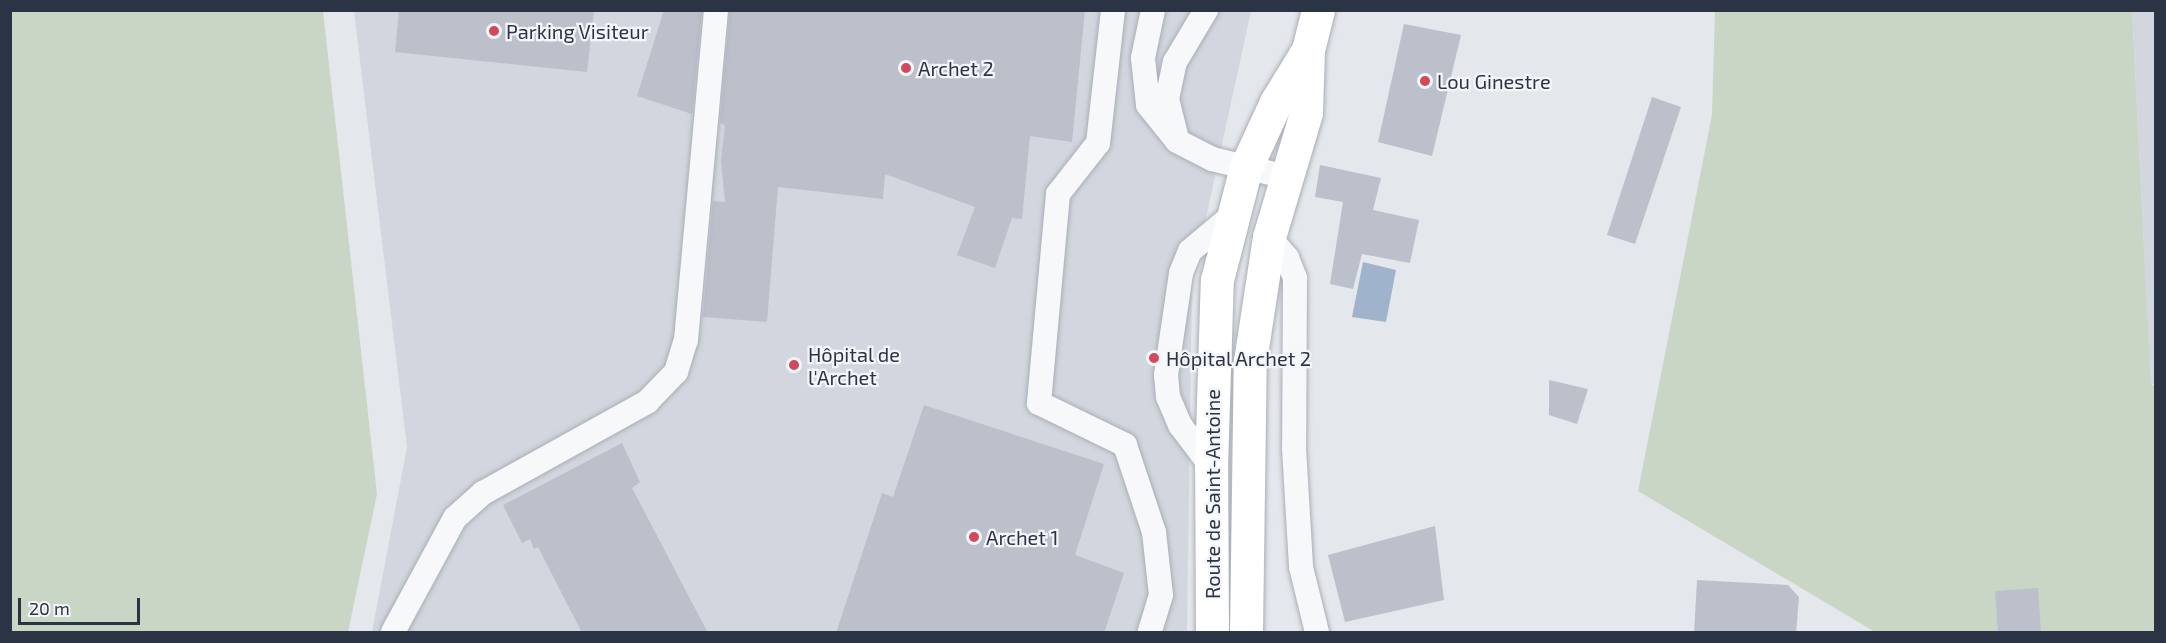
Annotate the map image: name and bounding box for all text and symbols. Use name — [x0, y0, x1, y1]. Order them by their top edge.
place label: Parking Visiteur — [506, 19, 649, 43]
marker: Parking Visiteur — [487, 24, 501, 38]
place label: Archet 2 — [918, 56, 994, 80]
marker: Archet 2 — [899, 61, 913, 75]
place label: Lou Ginestre — [1437, 69, 1551, 93]
marker: Lou Ginestre — [1418, 74, 1432, 88]
place label: Hôpital de l'Archet — [808, 342, 900, 389]
place label: Hôpital Archet 2 — [1166, 346, 1312, 370]
marker: Hôpital Archet 2 — [1147, 351, 1161, 365]
marker: Hôpital de l'Archet — [785, 356, 803, 374]
street label: Route de Saint-Antoine — [1200, 389, 1224, 599]
place label: Archet 1 — [986, 525, 1058, 549]
marker: Archet 1 — [967, 530, 981, 544]
scale bar — [21, 586, 142, 624]
text: 20 m — [29, 597, 70, 619]

